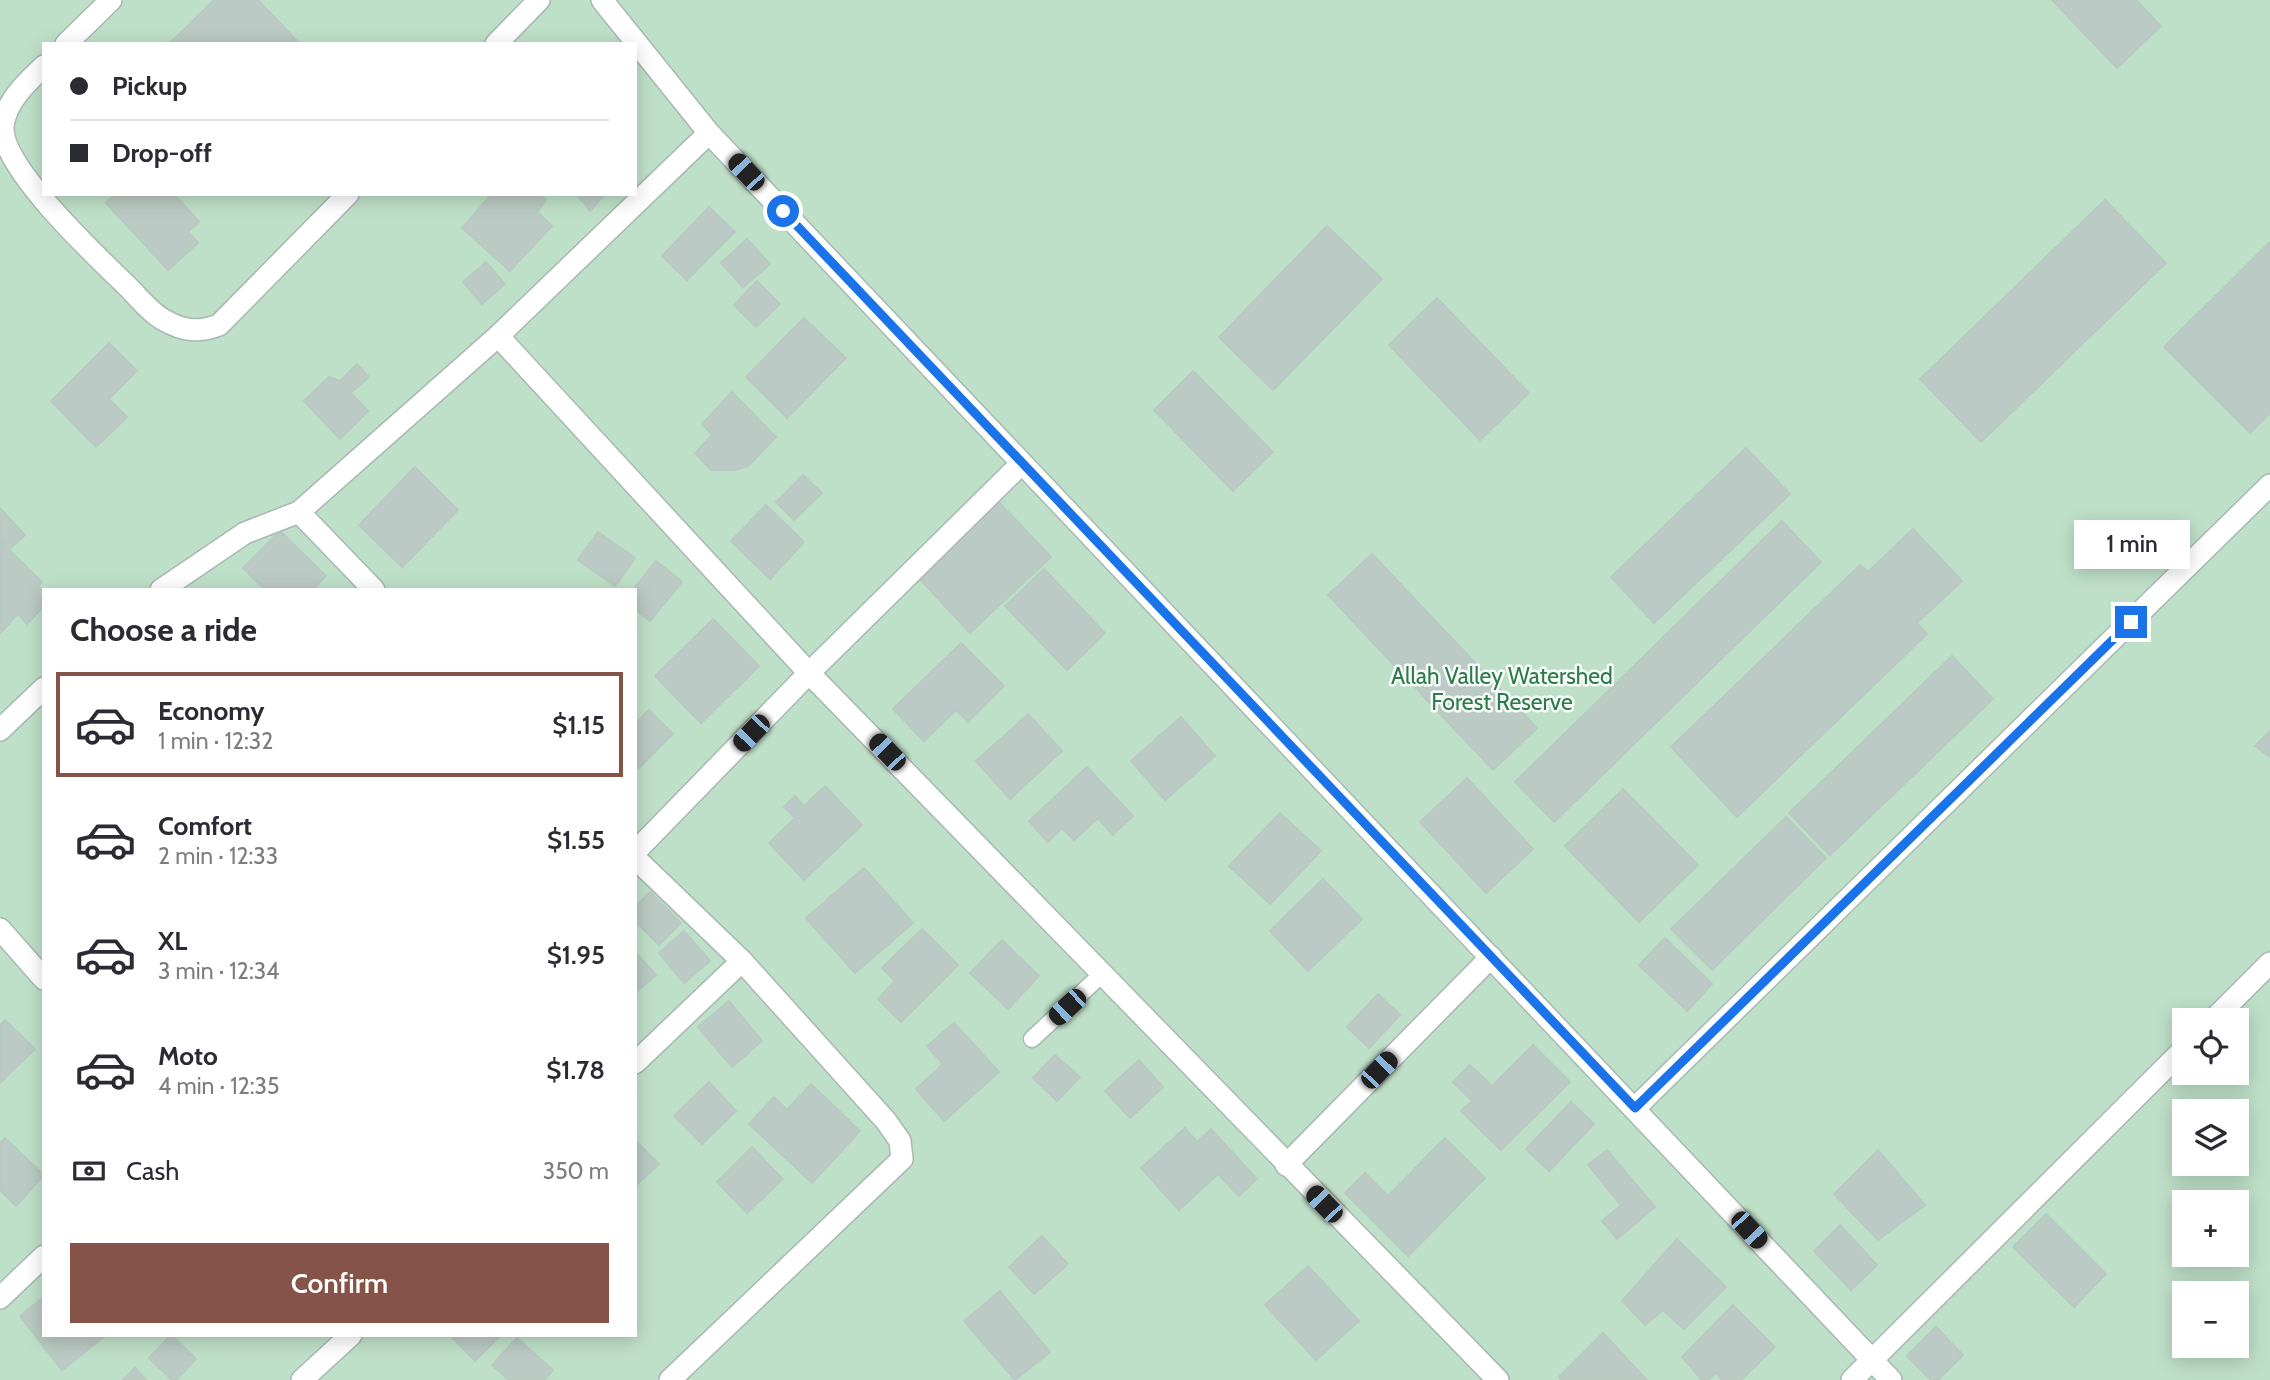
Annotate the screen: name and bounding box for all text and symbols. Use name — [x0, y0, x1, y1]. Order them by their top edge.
text: Pickup — [112, 70, 187, 102]
text: Drop-off — [112, 137, 212, 169]
car — [724, 149, 769, 195]
route start — [767, 195, 799, 227]
callout: 1 min — [2073, 520, 2189, 570]
text: 1 min — [2106, 530, 2158, 558]
route end — [2115, 606, 2147, 638]
text: Choose a ride — [70, 610, 257, 649]
park label: Allah Valley Watershed Forest Reserve — [1391, 662, 1613, 716]
icon: car — [74, 693, 137, 756]
text: Economy — [158, 695, 264, 727]
text: $1.15 — [552, 709, 605, 741]
car — [729, 711, 774, 755]
text: 1 min · 12:32 — [158, 727, 273, 755]
car — [865, 730, 910, 774]
icon: car — [74, 808, 137, 871]
text: Comfort — [158, 810, 252, 842]
text: $1.55 — [547, 824, 605, 856]
text: 2 min · 12:33 — [158, 842, 278, 870]
icon: car — [74, 923, 137, 986]
text: XL — [158, 925, 187, 957]
text: $1.95 — [547, 939, 605, 971]
text: 3 min · 12:34 — [158, 957, 279, 985]
car — [1045, 985, 1090, 1029]
map controls — [2172, 1008, 2249, 1358]
button: locate — [2172, 1008, 2249, 1085]
icon: car — [74, 1038, 137, 1101]
text: Moto — [158, 1040, 218, 1072]
car — [1357, 1048, 1402, 1092]
text: $1.78 — [546, 1054, 605, 1086]
text: 4 min · 12:35 — [158, 1072, 279, 1100]
button: layers — [2172, 1099, 2249, 1176]
icon: cash — [70, 1152, 108, 1190]
text: Cash — [126, 1155, 179, 1187]
text: 350 m — [543, 1157, 609, 1185]
car — [1302, 1182, 1347, 1226]
button: + — [2172, 1190, 2249, 1267]
car — [1727, 1207, 1772, 1253]
button: Confirm — [70, 1243, 609, 1323]
button: − — [2172, 1281, 2249, 1358]

